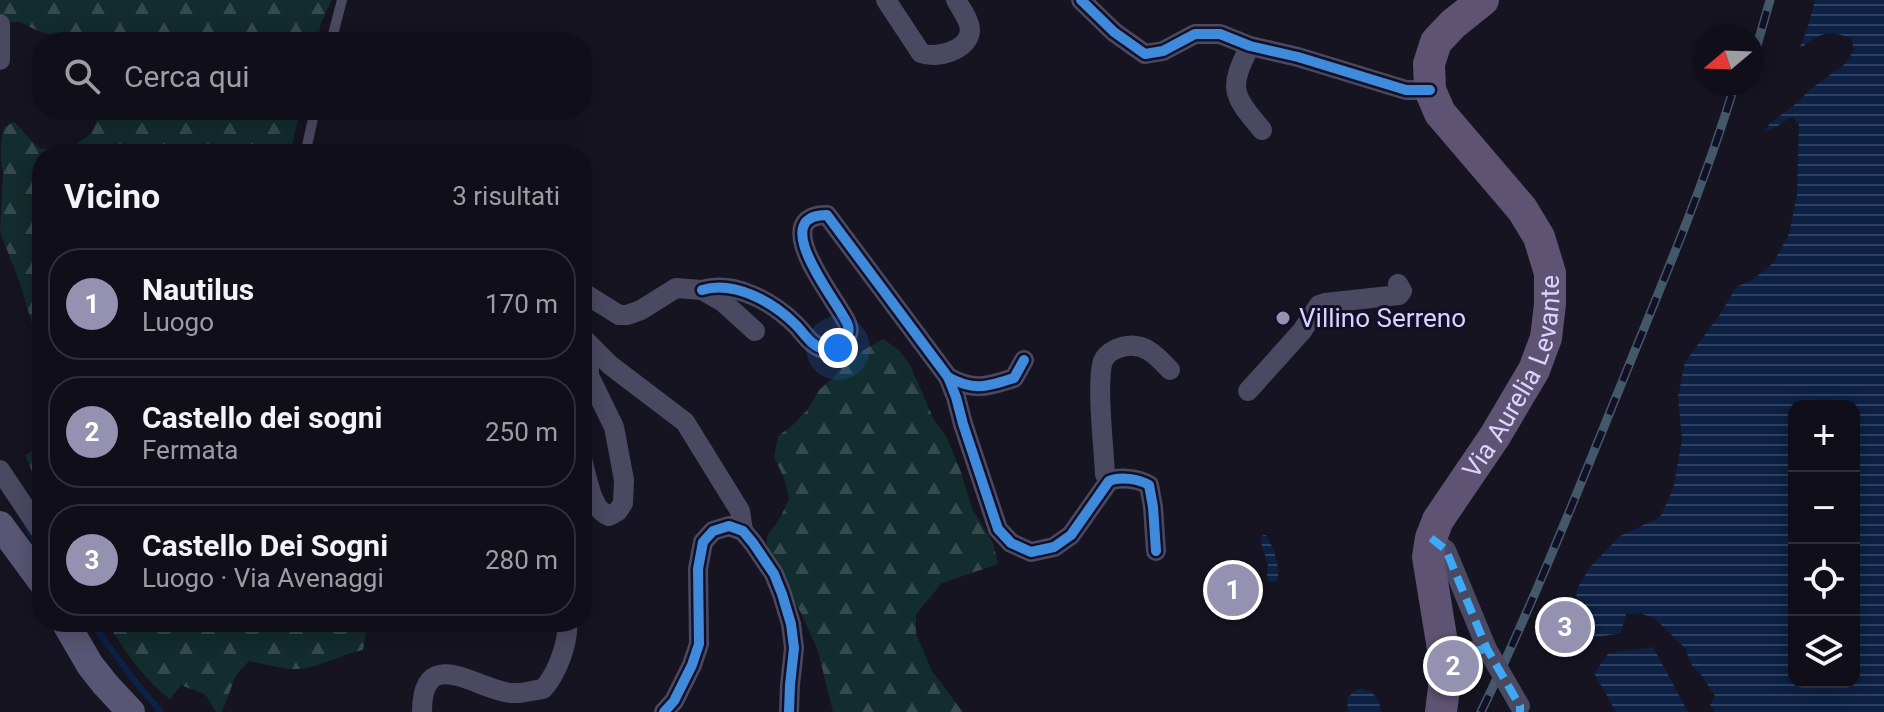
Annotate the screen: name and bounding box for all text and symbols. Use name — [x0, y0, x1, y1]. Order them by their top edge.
north arrow — [1692, 24, 1764, 96]
search box — [32, 32, 592, 120]
icon: search — [60, 54, 104, 98]
text: Cerca qui — [124, 59, 250, 94]
text: Vicino — [64, 176, 160, 216]
text: 3 risultati — [452, 181, 560, 211]
text: Nautilus — [142, 272, 254, 307]
street label: Via Aurelia Levante — [1456, 275, 1566, 483]
text: 1 — [85, 289, 99, 319]
text: 170 m — [485, 289, 558, 319]
place label: Villino Serreno — [1299, 303, 1466, 333]
text: Luogo — [142, 307, 214, 337]
marker: Villino Serreno — [1274, 309, 1292, 327]
your location — [818, 328, 858, 368]
text: Castello dei sogni — [142, 400, 382, 435]
map controls — [1788, 400, 1860, 688]
button: + — [1788, 400, 1860, 472]
text: 2 — [85, 417, 99, 447]
text: 250 m — [485, 417, 558, 447]
text: Fermata — [142, 435, 238, 465]
button: − — [1788, 472, 1860, 544]
text: Castello Dei Sogni — [142, 528, 388, 563]
button: locate — [1788, 544, 1860, 616]
text: 3 — [85, 545, 99, 575]
text: 280 m — [485, 545, 558, 575]
pin: 1 — [1207, 560, 1259, 620]
text: Luogo · Via Avenaggi — [142, 563, 384, 593]
pin: 3 — [1539, 597, 1591, 657]
button: layers — [1788, 616, 1860, 688]
pin: 2 — [1427, 636, 1479, 696]

